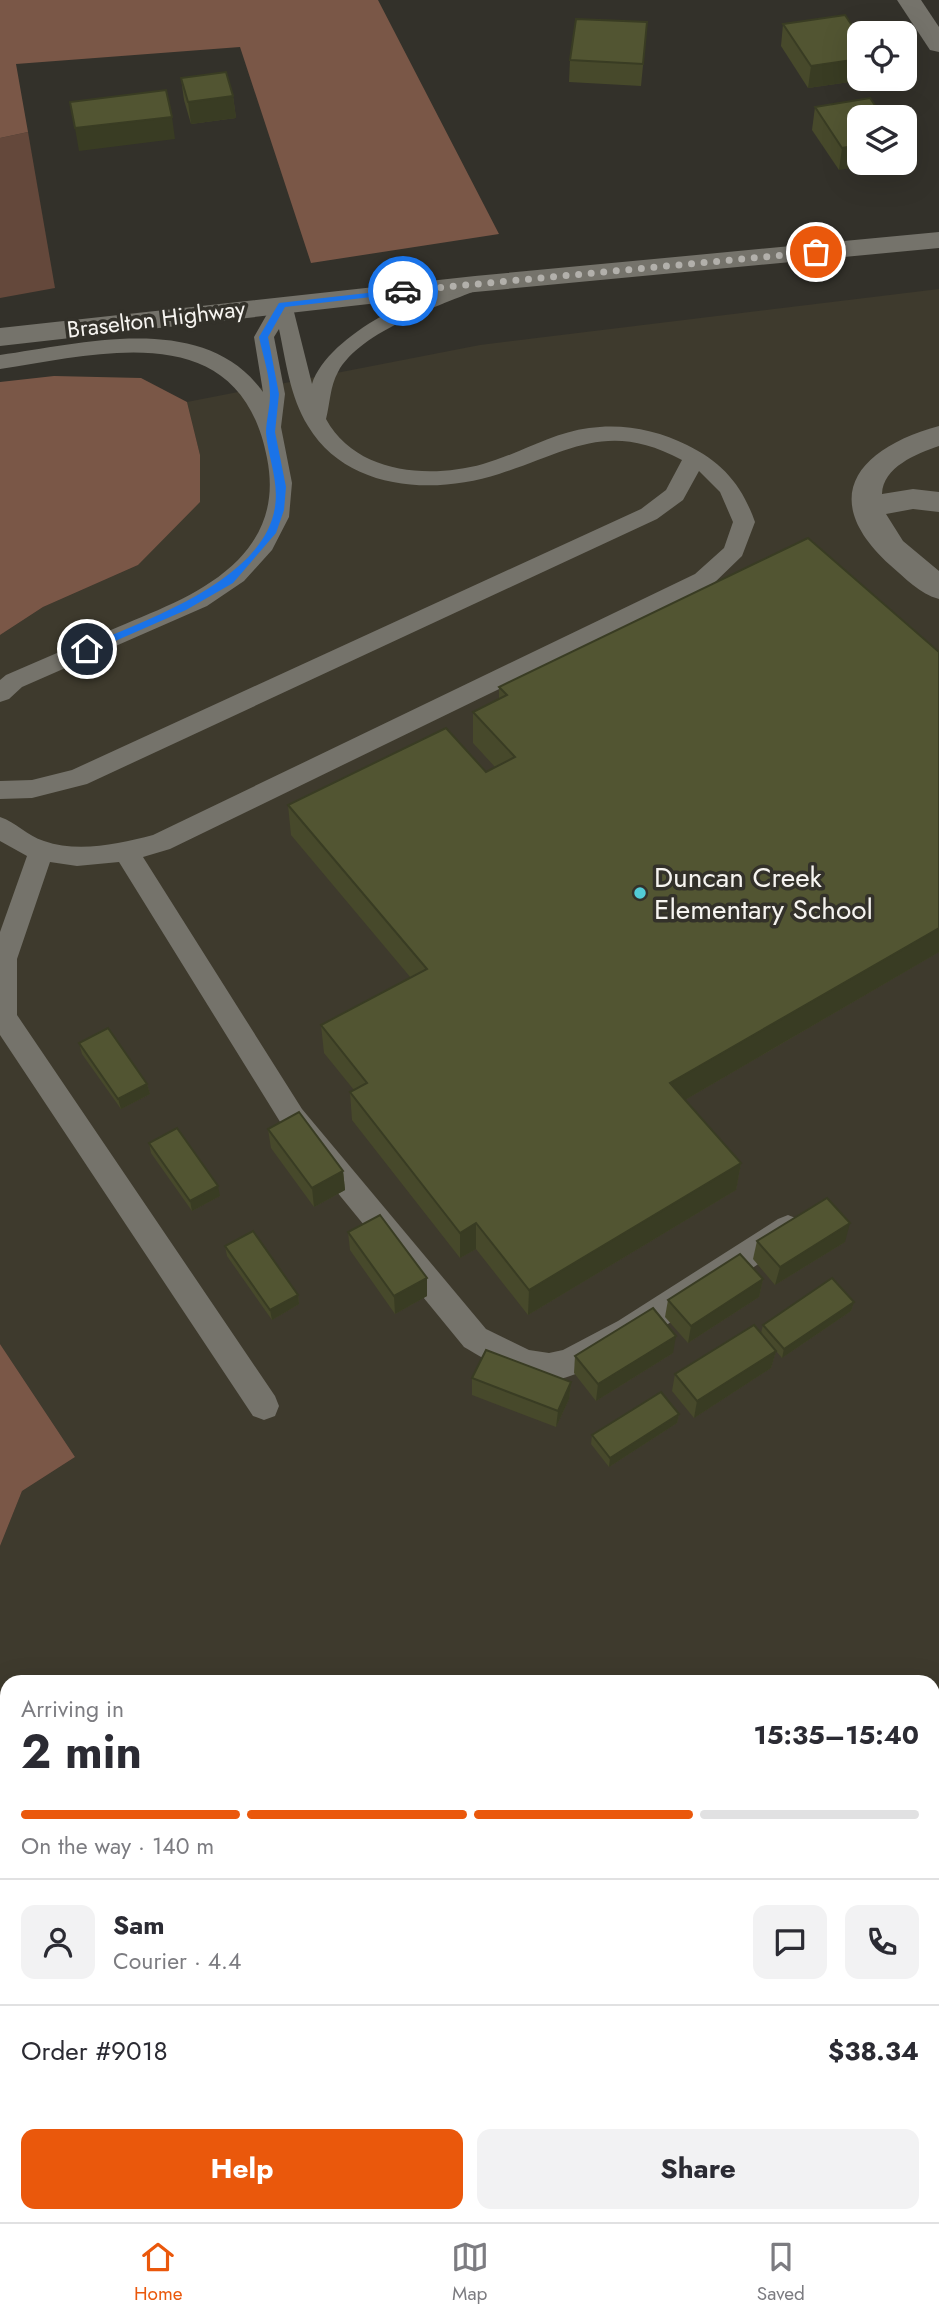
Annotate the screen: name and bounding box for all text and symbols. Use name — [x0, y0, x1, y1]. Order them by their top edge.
map controls — [847, 21, 917, 175]
button: locate — [847, 21, 917, 91]
button: layers — [847, 105, 917, 175]
pin — [786, 222, 846, 282]
icon: bag — [797, 233, 835, 271]
courier — [368, 256, 438, 326]
icon: car — [384, 272, 422, 310]
street label: Braselton Highway — [65, 291, 248, 347]
pin — [57, 619, 117, 679]
icon: home — [68, 630, 106, 668]
place label: Duncan Creek Elementary School — [654, 857, 873, 930]
marker: Duncan Creek Elementary School — [632, 885, 648, 901]
text: Arriving in — [21, 1692, 124, 1726]
text: 15:35–15:40 — [754, 1716, 919, 1754]
text: 2 min — [21, 1719, 142, 1785]
text: On the way · 140 m — [21, 1829, 214, 1863]
button: person — [21, 1905, 95, 1979]
button: chat — [753, 1905, 827, 1979]
button: phone — [845, 1905, 919, 1979]
text: Sam — [113, 1906, 165, 1944]
text: Courier · 4.4 — [113, 1944, 241, 1978]
text: Order #9018 — [21, 2032, 168, 2070]
text: $38.34 — [828, 2032, 919, 2070]
button: Help — [21, 2129, 463, 2209]
button: Share — [477, 2129, 919, 2209]
tab: Home — [134, 2238, 183, 2307]
tab: Map — [451, 2238, 489, 2307]
tab: Saved — [757, 2238, 805, 2307]

